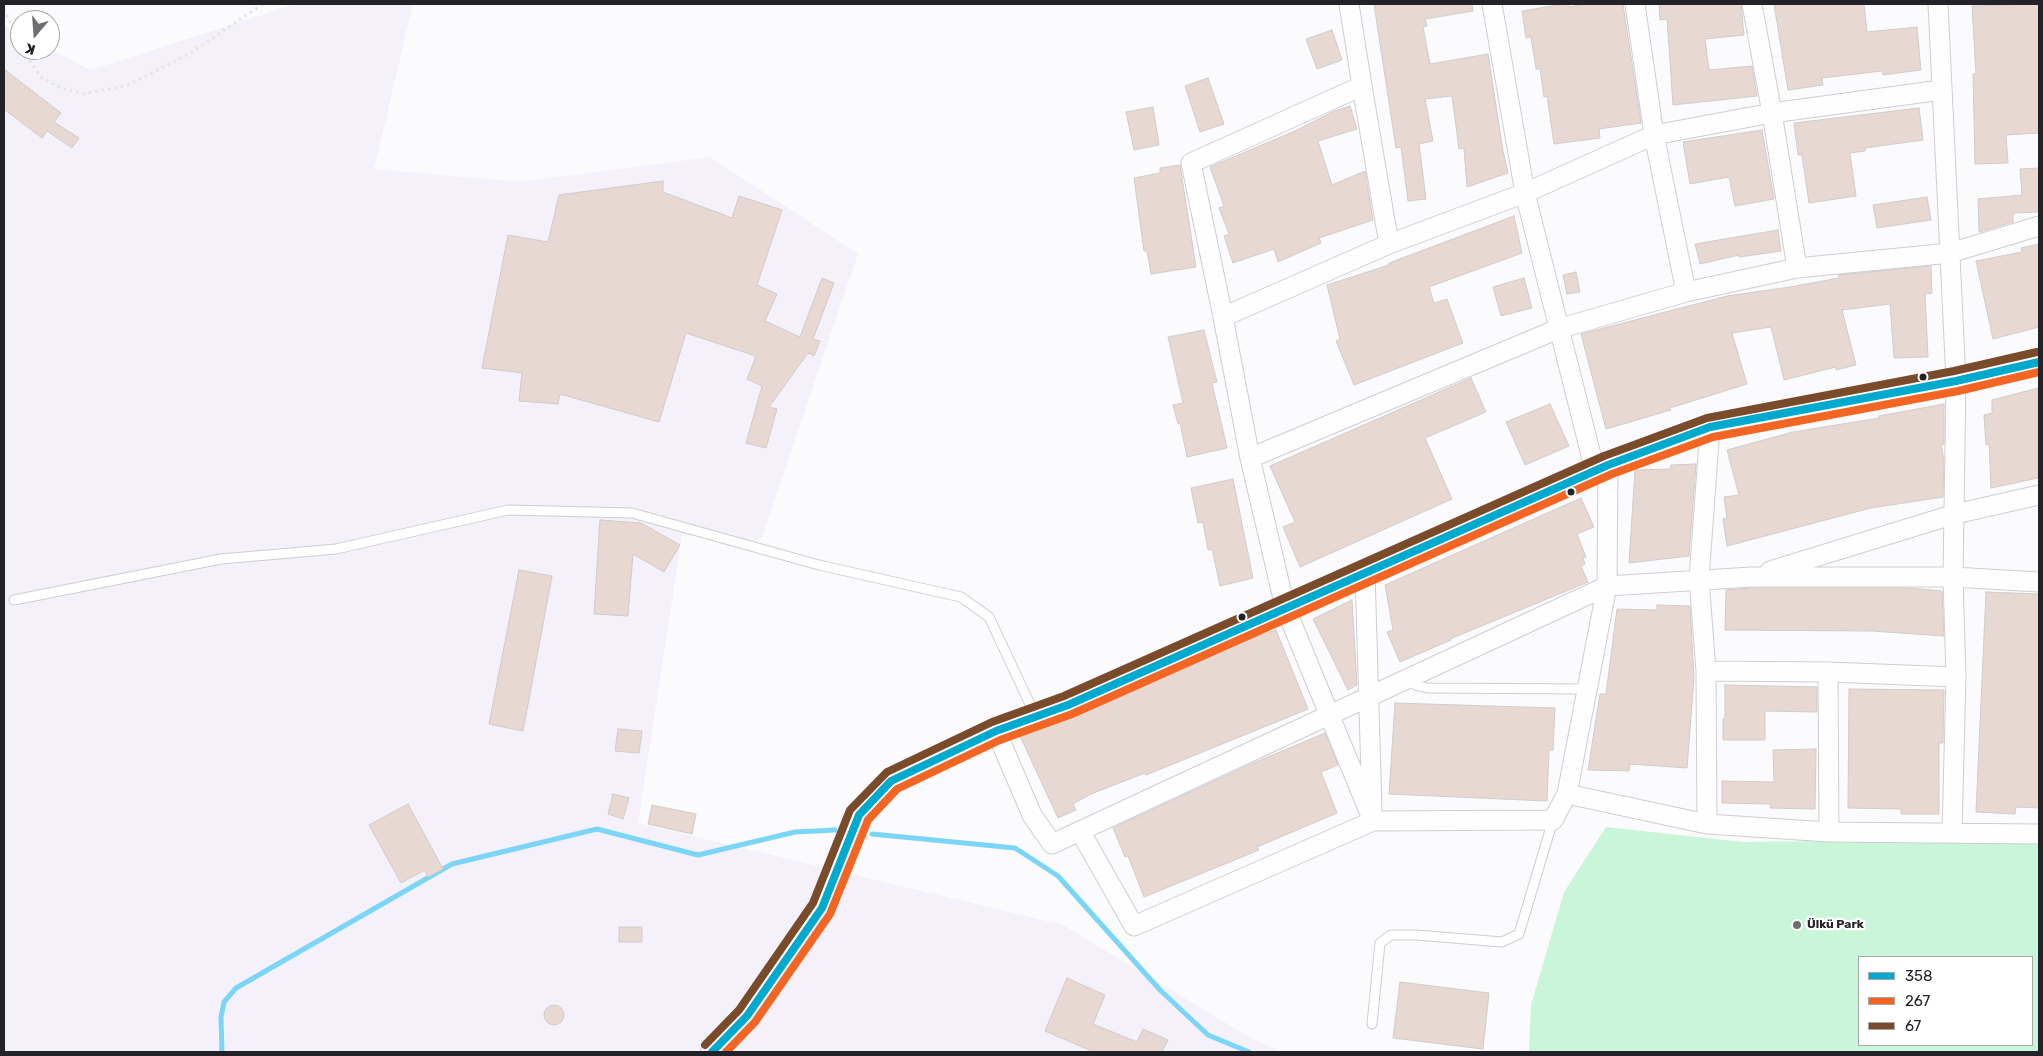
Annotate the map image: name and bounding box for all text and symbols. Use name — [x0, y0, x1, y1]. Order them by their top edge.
north arrow — [10, 10, 60, 60]
text: K — [23, 39, 38, 58]
unlabelled marker — [1918, 372, 1928, 382]
unlabelled marker — [1566, 487, 1576, 497]
unlabelled marker — [1237, 612, 1247, 622]
place label: Ülkü Park — [1807, 918, 1864, 932]
marker: Ülkü Park — [1791, 919, 1803, 931]
legend — [1858, 956, 2033, 1046]
text: 358 — [1905, 967, 1932, 985]
text: 267 — [1905, 992, 1930, 1010]
text: 67 — [1905, 1017, 1921, 1035]

